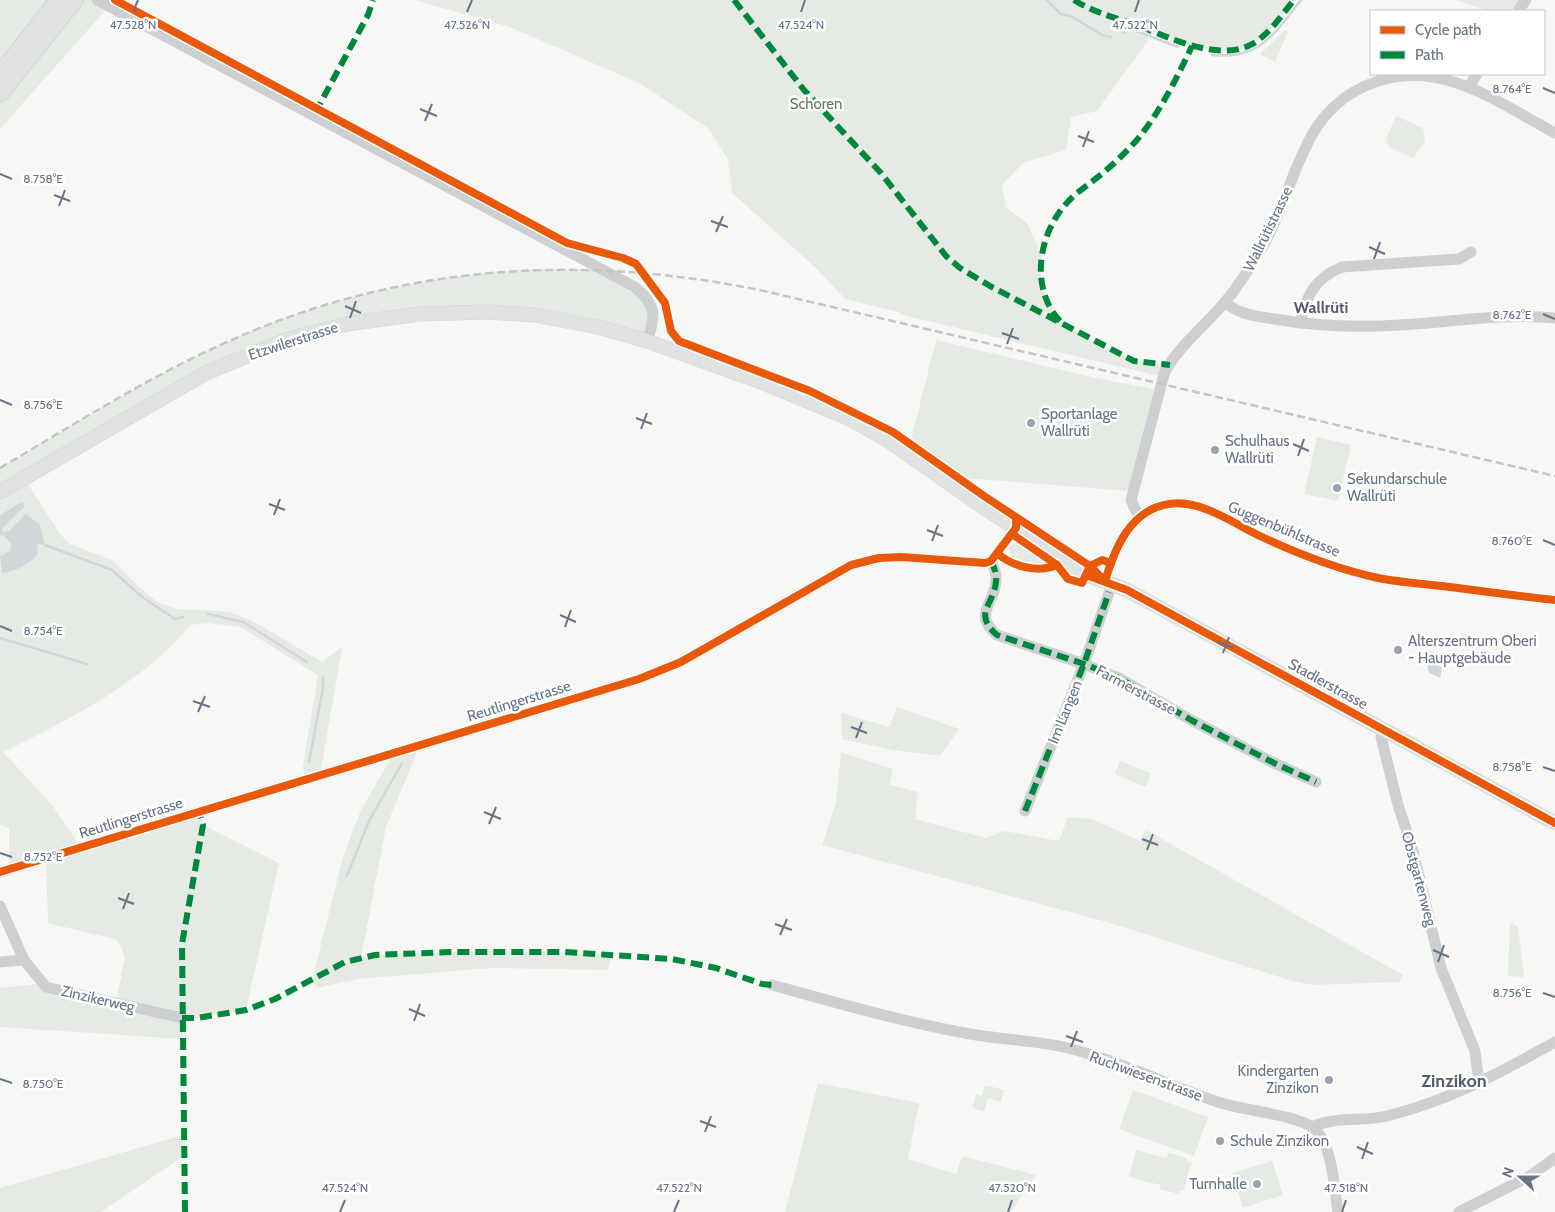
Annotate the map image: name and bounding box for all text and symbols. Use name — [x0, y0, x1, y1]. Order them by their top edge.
legend — [1370, 10, 1545, 75]
text: 47.528°N — [110, 17, 157, 32]
text: 47.526°N — [444, 17, 490, 32]
text: 47.524°N — [778, 17, 824, 32]
text: 47.522°N — [1112, 17, 1158, 32]
text: Cycle path — [1415, 21, 1481, 39]
text: Path — [1415, 46, 1444, 64]
text: 8.764°E — [1492, 81, 1532, 96]
park label: Schoren — [790, 95, 842, 113]
text: 8.758°E — [23, 171, 63, 186]
street label: Wallrütistrasse — [1240, 183, 1296, 274]
district label: Wallrüti — [1294, 298, 1348, 317]
text: 8.762°E — [1493, 307, 1532, 322]
street label: Etzwilerstrasse — [246, 318, 340, 364]
text: 8.756°E — [23, 397, 63, 412]
place label: Sportanlage Wallrüti — [1041, 405, 1118, 440]
marker: Sportanlage Wallrüti — [1025, 417, 1037, 429]
place label: Schulhaus Wallrüti — [1225, 432, 1290, 467]
marker: Schulhaus Wallrüti — [1209, 444, 1221, 456]
place label: Sekundarschule Wallrüti — [1347, 470, 1447, 505]
marker: Sekundarschule Wallrüti — [1331, 482, 1343, 494]
street label: Guggenbühlstrasse — [1225, 497, 1343, 561]
text: 8.760°E — [1492, 533, 1533, 548]
text: 8.754°E — [23, 623, 63, 638]
place label: Alterszentrum Oberi - Hauptgebäude — [1408, 632, 1537, 667]
marker: Alterszentrum Oberi - Hauptgebäude — [1392, 644, 1404, 656]
street label: Stadlerstrasse — [1285, 655, 1371, 713]
street label: Farmerstrasse — [1093, 661, 1179, 719]
street label: Reutlingerstrasse — [465, 677, 573, 725]
street label: Im Langen — [1044, 678, 1086, 746]
text: 8.758°E — [1492, 759, 1532, 774]
street label: Reutlingerstrasse — [77, 794, 185, 842]
street label: Obstgartenweg — [1398, 830, 1440, 929]
text: 8.752°E — [24, 849, 63, 864]
street label: Zinzikerweg — [60, 982, 137, 1016]
text: 8.756°E — [1492, 985, 1532, 1000]
street label: Ruchwiesenstrasse — [1087, 1047, 1205, 1105]
place label: Kindergarten Zinzikon — [1237, 1062, 1319, 1097]
district label: Zinzikon — [1421, 1070, 1487, 1092]
marker: Kindergarten Zinzikon — [1323, 1074, 1335, 1086]
text: 8.750°E — [23, 1076, 64, 1091]
place label: Schule Zinzikon — [1230, 1132, 1329, 1150]
marker: Schule Zinzikon — [1214, 1135, 1226, 1147]
north arrow — [1495, 1152, 1545, 1202]
text: N — [1498, 1164, 1518, 1180]
place label: Turnhalle — [1189, 1175, 1247, 1193]
marker: Turnhalle — [1251, 1178, 1263, 1190]
text: 47.524°N — [322, 1180, 368, 1195]
text: 47.522°N — [656, 1180, 702, 1195]
text: 47.520°N — [988, 1180, 1036, 1195]
text: 47.518°N — [1324, 1180, 1368, 1195]

